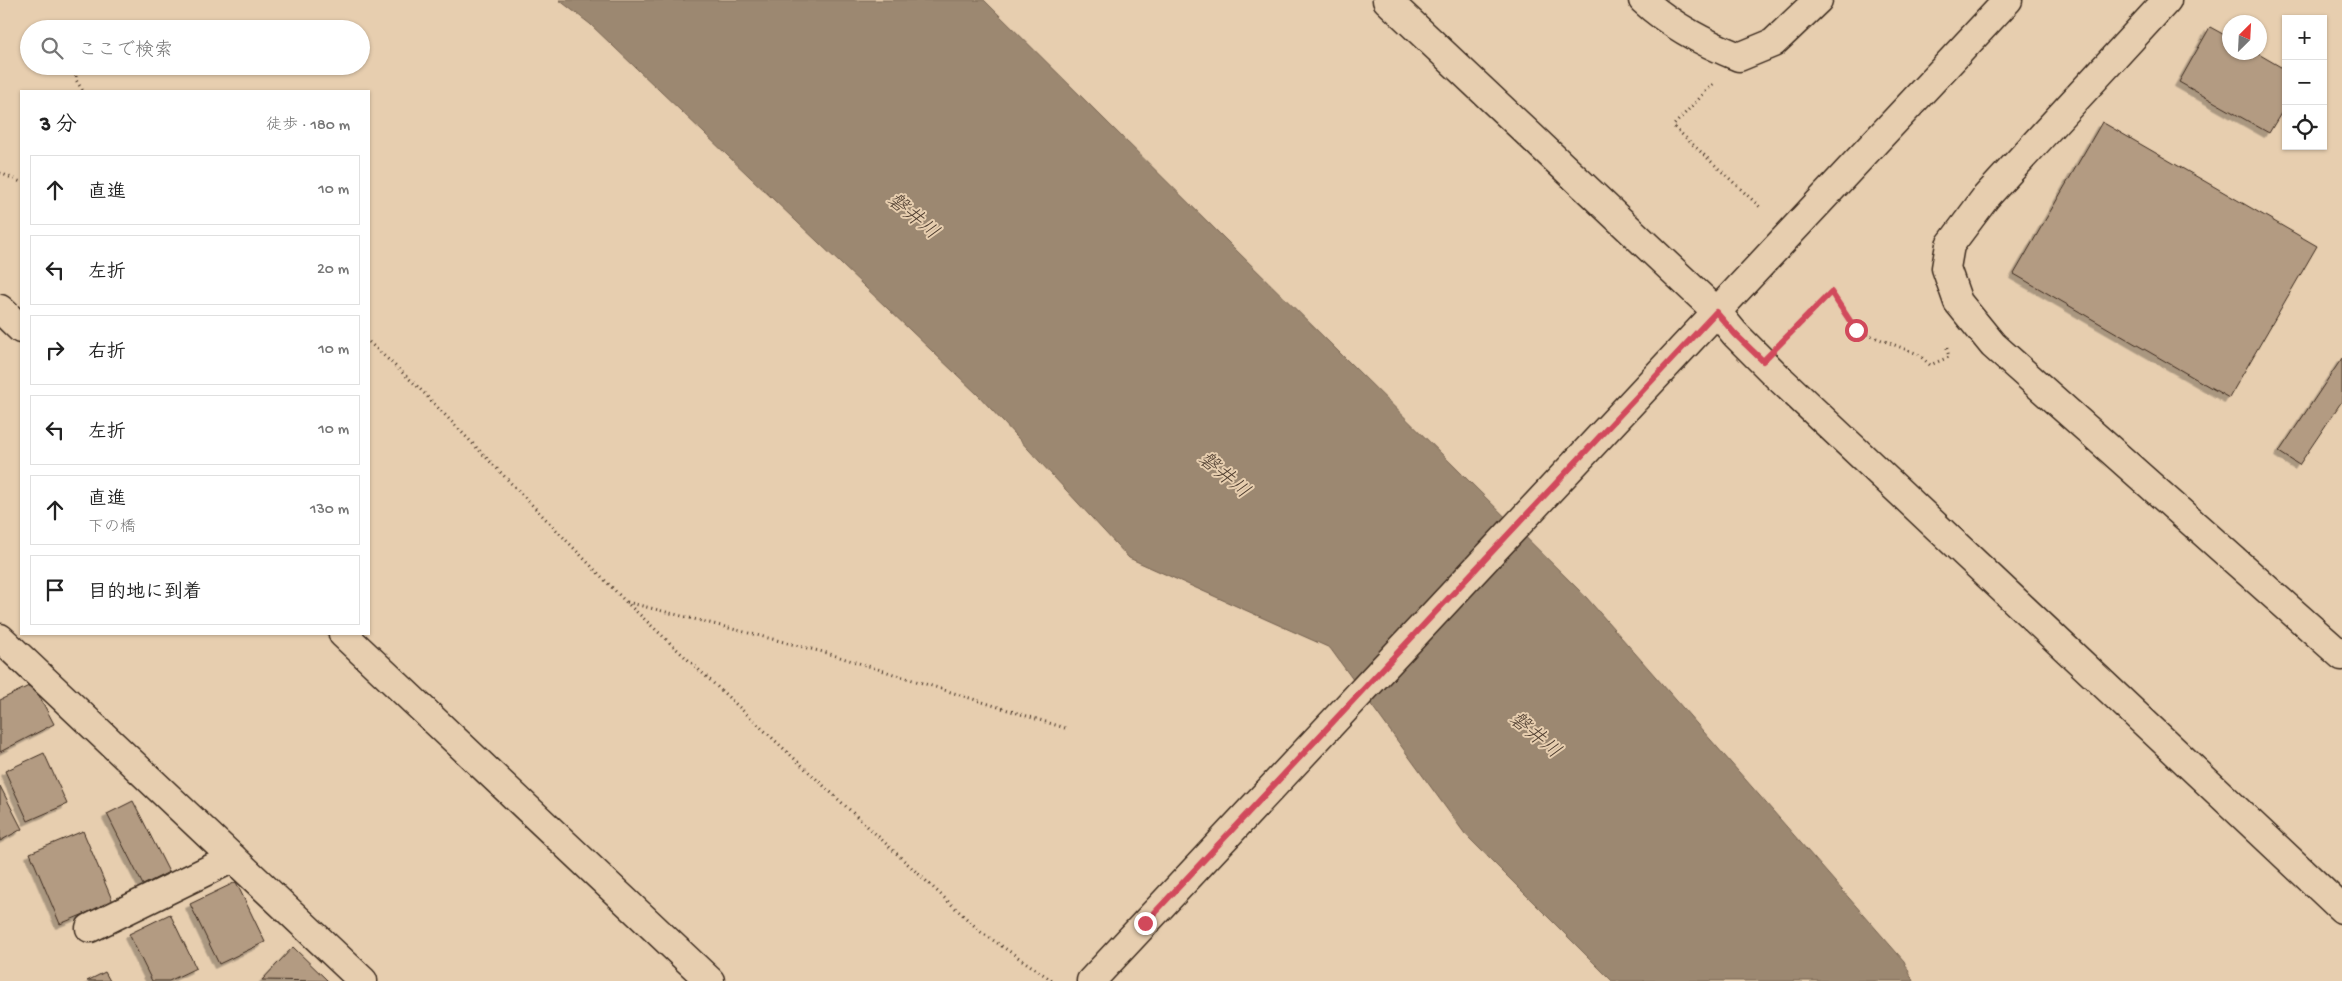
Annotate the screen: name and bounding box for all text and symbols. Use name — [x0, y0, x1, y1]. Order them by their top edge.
north arrow — [2222, 15, 2267, 60]
map controls — [2282, 15, 2327, 150]
button: + — [2282, 15, 2327, 60]
search box — [20, 20, 370, 75]
icon: search — [38, 34, 66, 62]
text: ここで検索 — [78, 40, 173, 63]
button: − — [2282, 60, 2327, 105]
button: locate — [2282, 105, 2327, 150]
text: 3 分 — [40, 114, 77, 139]
text: 徒歩 · 180 m — [266, 117, 350, 136]
icon: ahead — [41, 176, 69, 204]
text: 10 m — [318, 181, 349, 200]
text: 直進 — [88, 182, 126, 205]
water label: 磐井川 — [881, 188, 943, 246]
icon: left — [41, 256, 69, 284]
text: 20 m — [317, 261, 349, 280]
text: 左折 — [88, 262, 126, 285]
route start — [1845, 319, 1868, 342]
icon: right — [41, 336, 69, 364]
text: 10 m — [318, 341, 349, 360]
text: 右折 — [88, 342, 126, 365]
icon: left — [41, 416, 69, 444]
text: 10 m — [318, 421, 349, 440]
text: 左折 — [88, 422, 126, 445]
water label: 磐井川 — [1192, 447, 1254, 505]
text: 直進 — [88, 489, 126, 512]
icon: ahead — [41, 496, 69, 524]
text: 130 m — [310, 501, 349, 520]
text: 下の橋 — [88, 519, 136, 538]
icon: arrive — [41, 576, 69, 604]
text: 目的地に到着 — [88, 582, 202, 605]
water label: 磐井川 — [1503, 707, 1565, 765]
route end — [1134, 912, 1157, 935]

